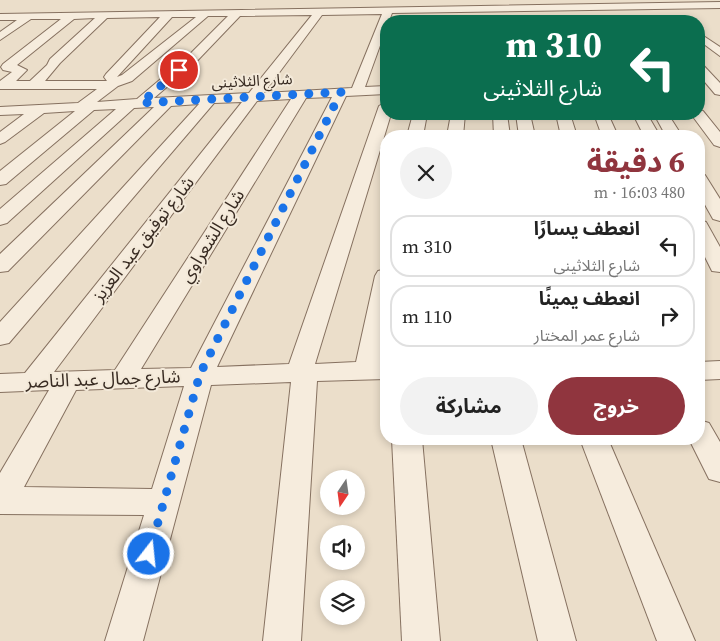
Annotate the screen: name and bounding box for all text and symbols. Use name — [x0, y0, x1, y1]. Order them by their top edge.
text: 310 m — [506, 21, 602, 69]
icon: left — [620, 35, 685, 100]
pin — [158, 49, 200, 91]
icon: arrive — [165, 56, 193, 84]
street label: شارع الثلاثينى — [211, 68, 293, 95]
text: شارع الثلاثينى — [483, 73, 602, 103]
text: 6 دقيقة — [587, 141, 685, 182]
button: close — [400, 147, 452, 199]
street label: شارع توفيق عبد العزيز — [85, 171, 201, 309]
text: 480 m · 16:03 — [594, 181, 685, 203]
street label: شارع الشعراوي — [173, 184, 252, 288]
text: انعطف يسارًا — [534, 215, 640, 241]
icon: left — [655, 232, 683, 260]
text: 310 m — [402, 233, 452, 259]
text: شارع الثلاثينى — [554, 254, 640, 276]
text: انعطف يمينًا — [539, 285, 640, 311]
icon: right — [655, 302, 683, 330]
text: 110 m — [402, 303, 452, 329]
text: شارع عمر المختار — [534, 324, 640, 346]
street label: شارع جمال عبد الناصر — [24, 363, 181, 396]
button: مشاركة — [400, 377, 538, 435]
button: خروج — [548, 377, 685, 435]
north arrow — [320, 470, 365, 515]
map controls — [320, 470, 365, 625]
button: sound — [320, 525, 365, 570]
position arrow — [122, 527, 174, 579]
button: layers — [320, 580, 365, 625]

